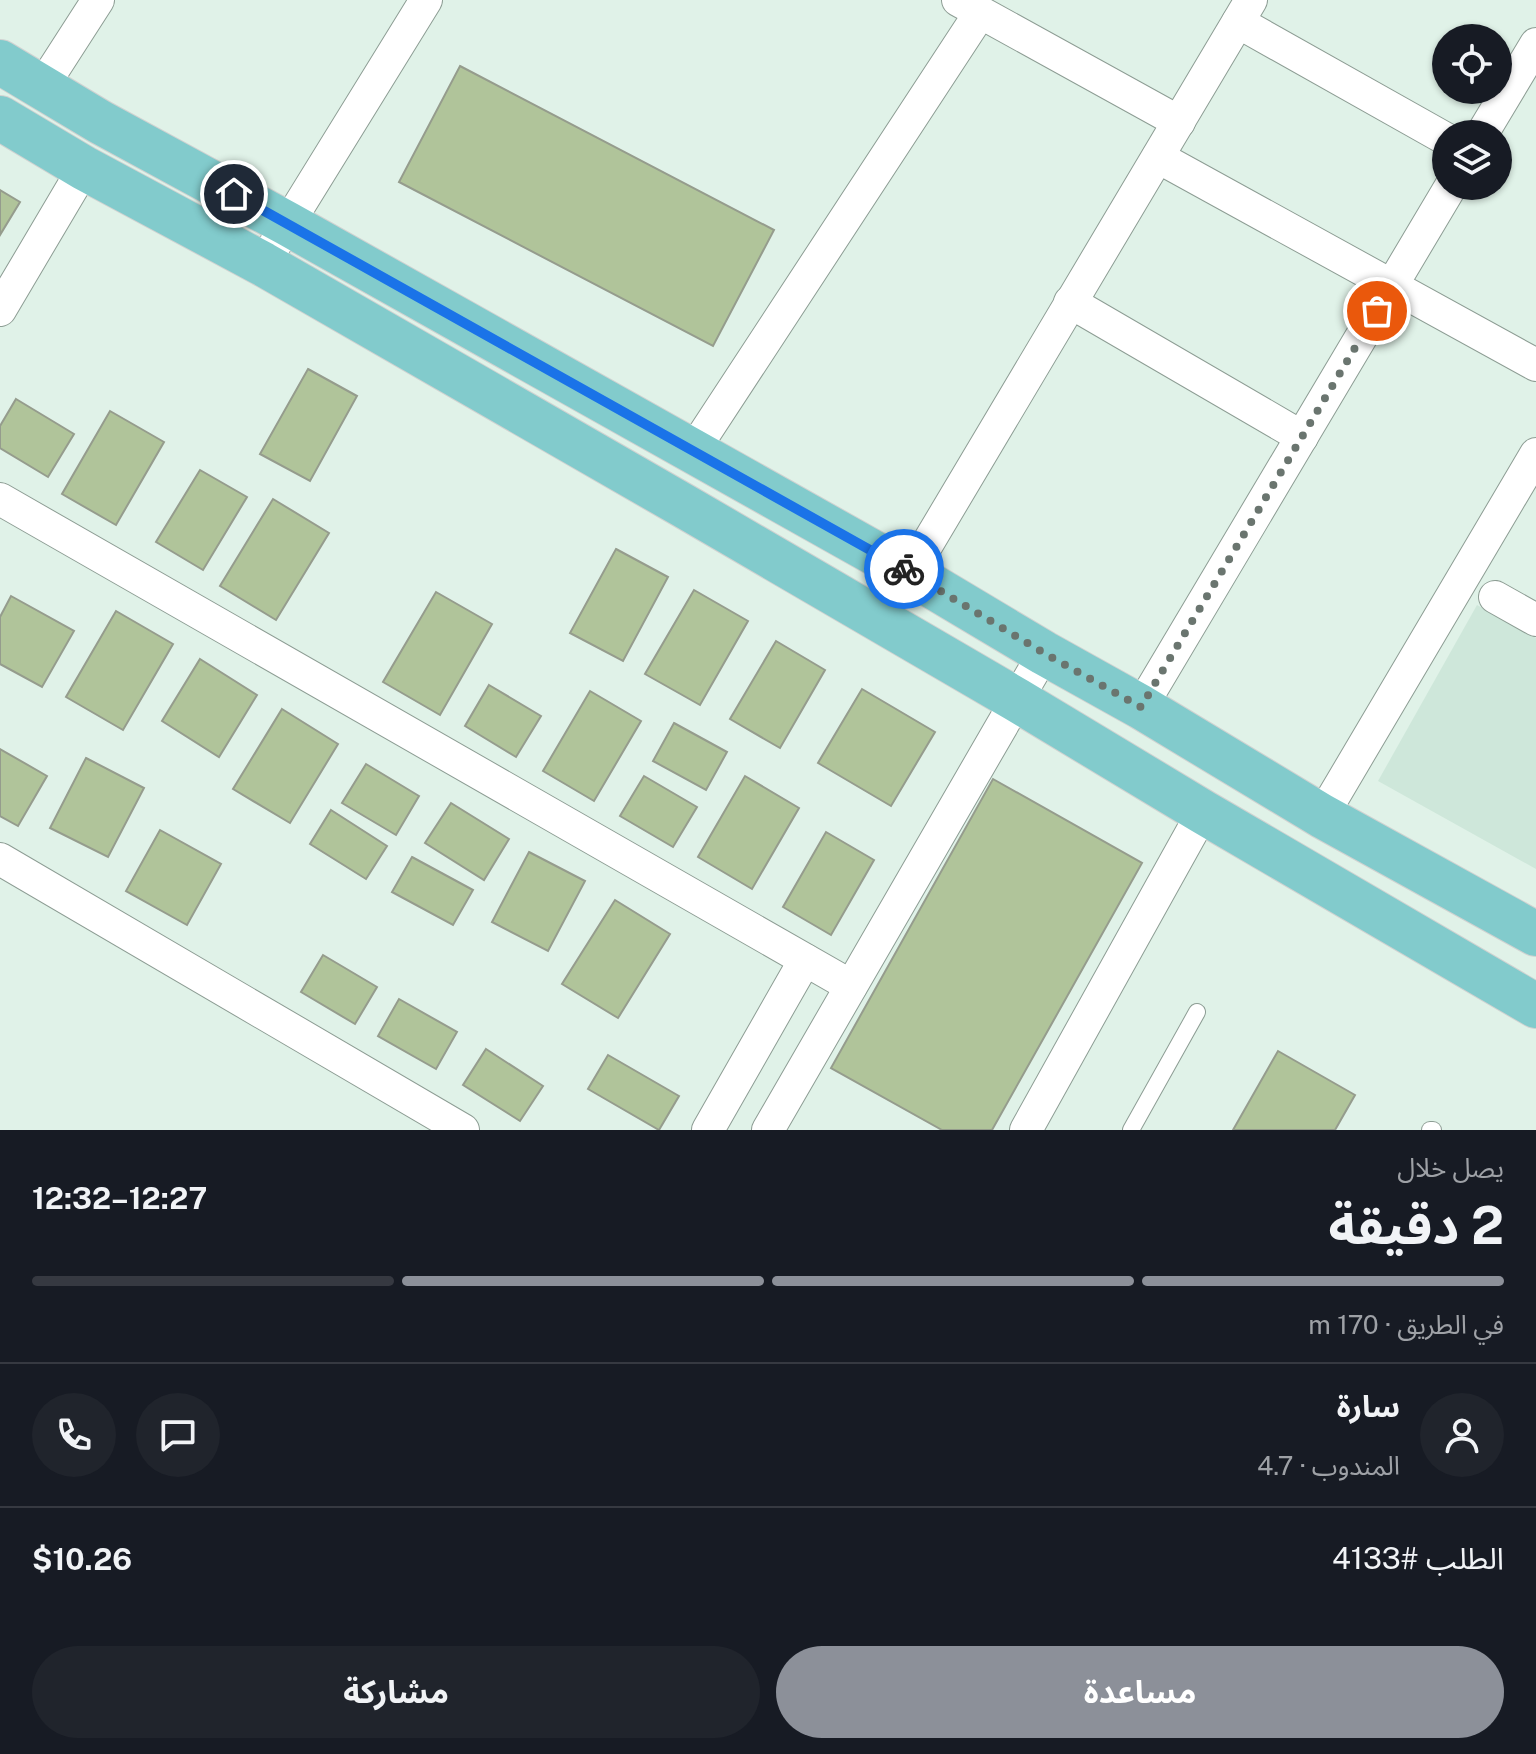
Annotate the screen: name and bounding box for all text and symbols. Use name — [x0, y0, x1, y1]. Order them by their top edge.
map controls — [1432, 24, 1512, 200]
button: locate — [1432, 24, 1512, 104]
button: layers — [1432, 120, 1512, 200]
pin — [200, 160, 268, 228]
icon: home — [212, 172, 256, 216]
pin — [1343, 277, 1411, 345]
icon: bag — [1355, 289, 1399, 333]
courier — [864, 529, 944, 609]
icon: bike — [882, 547, 926, 591]
text: يصل خلال — [1397, 1152, 1504, 1183]
text: 12:27–12:32 — [32, 1180, 207, 1216]
text: 2 دقيقة — [1328, 1195, 1504, 1256]
text: في الطريق · 170 m — [1308, 1309, 1504, 1340]
text: سارة — [1337, 1388, 1400, 1424]
button: phone — [32, 1393, 116, 1477]
button: chat — [136, 1393, 220, 1477]
button: person — [1420, 1393, 1504, 1477]
text: المندوب · 4.7 — [1257, 1450, 1400, 1481]
text: الطلب #4133 — [1332, 1540, 1504, 1576]
text: $10.26 — [32, 1541, 132, 1577]
button: مشاركة — [32, 1646, 760, 1738]
button: مساعدة — [776, 1646, 1504, 1738]

